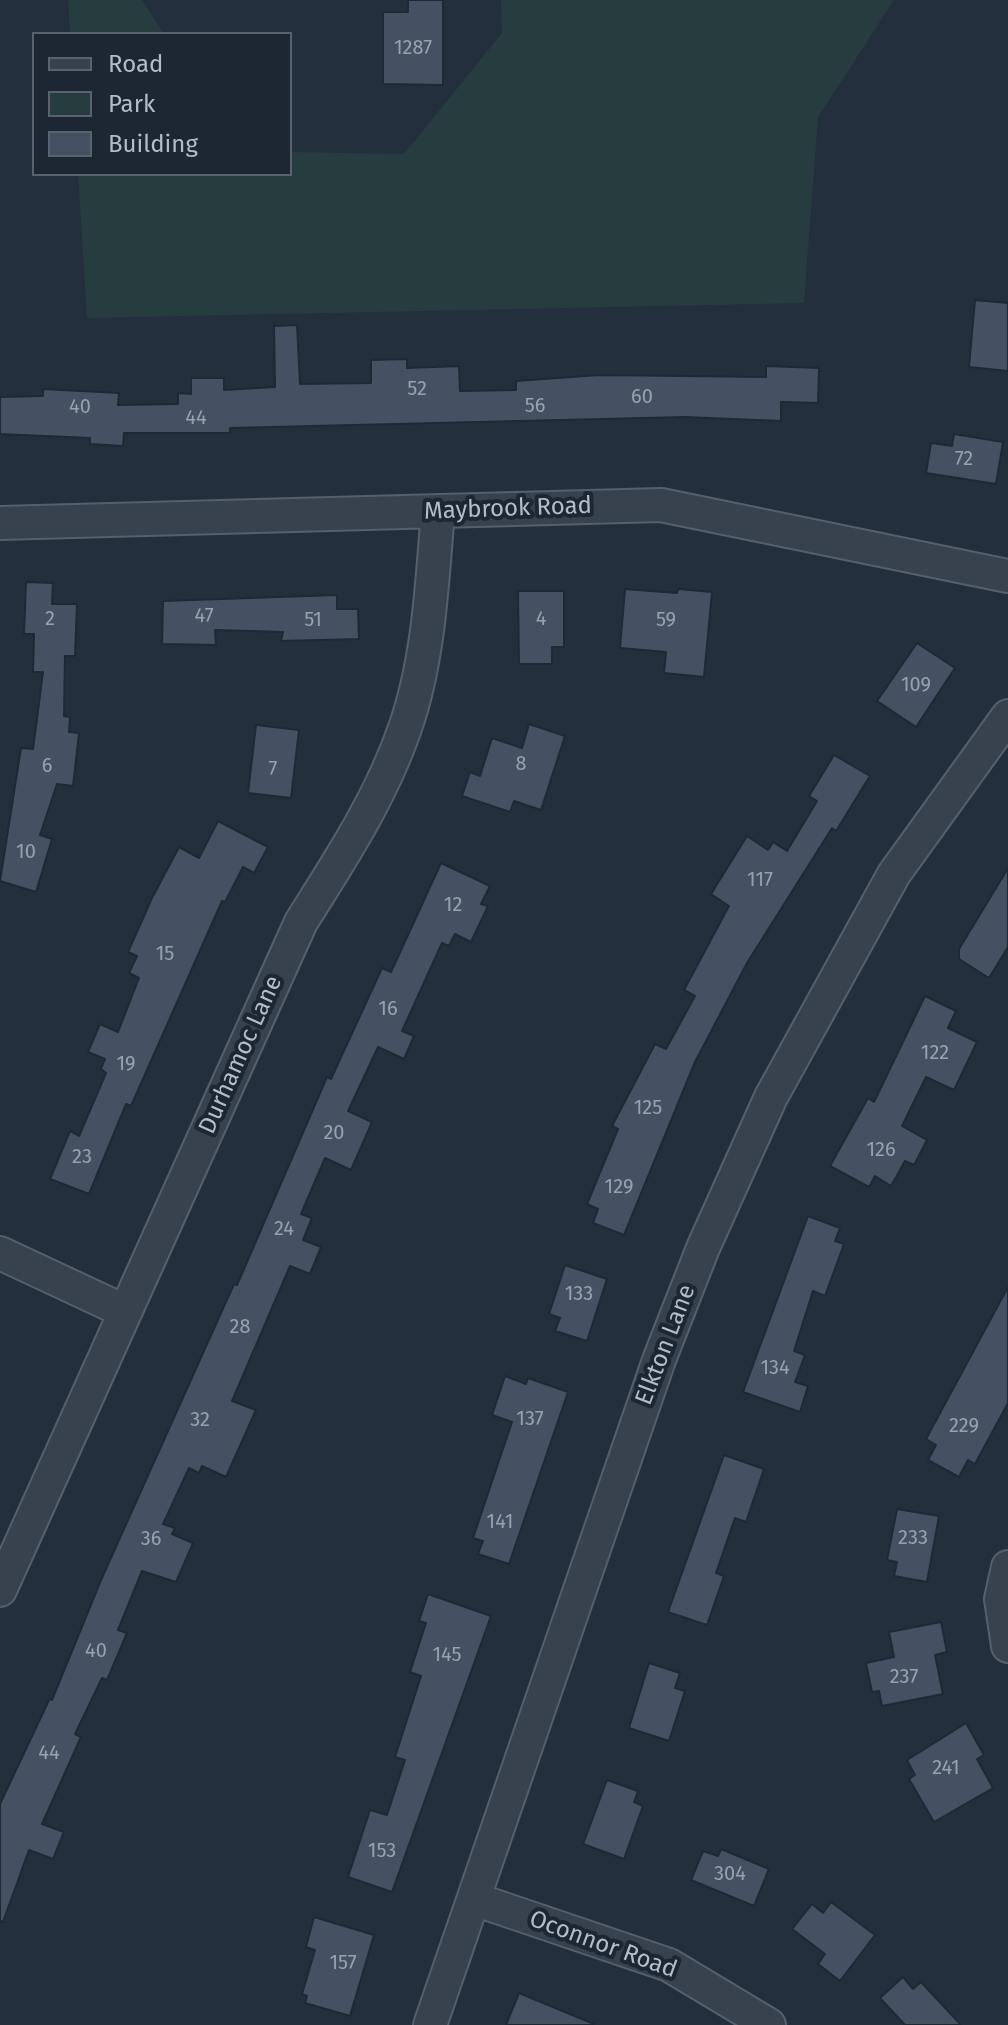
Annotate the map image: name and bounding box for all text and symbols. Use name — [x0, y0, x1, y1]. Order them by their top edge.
legend — [32, 32, 292, 176]
house number: 1287 — [394, 36, 432, 60]
text: Road — [108, 50, 163, 78]
text: Park — [108, 90, 155, 118]
text: Building — [108, 130, 198, 158]
house number: 52 — [407, 377, 427, 401]
house number: 60 — [631, 385, 653, 409]
house number: 56 — [525, 394, 545, 418]
house number: 40 — [69, 395, 91, 419]
house number: 44 — [185, 406, 207, 430]
house number: 72 — [955, 447, 973, 471]
street label: Maybrook Road — [424, 492, 592, 526]
house number: 47 — [194, 604, 214, 628]
house number: 2 — [45, 607, 55, 631]
house number: 4 — [536, 607, 546, 631]
house number: 51 — [304, 608, 322, 632]
house number: 59 — [656, 608, 676, 632]
house number: 109 — [901, 673, 931, 697]
house number: 8 — [515, 752, 527, 776]
house number: 6 — [42, 754, 52, 778]
house number: 7 — [269, 757, 277, 781]
house number: 10 — [16, 840, 36, 864]
house number: 117 — [747, 868, 773, 892]
house number: 12 — [444, 893, 462, 917]
house number: 15 — [156, 942, 174, 966]
street label: Durhamoc Lane — [193, 971, 289, 1139]
house number: 16 — [378, 997, 398, 1021]
house number: 122 — [921, 1041, 949, 1065]
house number: 19 — [116, 1052, 136, 1076]
house number: 125 — [634, 1096, 662, 1120]
house number: 20 — [323, 1121, 345, 1145]
house number: 126 — [866, 1138, 896, 1162]
house number: 23 — [72, 1145, 92, 1169]
house number: 129 — [605, 1175, 633, 1199]
house number: 24 — [274, 1217, 294, 1241]
street label: Elkton Lane — [630, 1281, 702, 1409]
house number: 133 — [565, 1282, 593, 1306]
house number: 28 — [230, 1315, 250, 1339]
house number: 134 — [760, 1356, 790, 1380]
house number: 137 — [516, 1407, 544, 1431]
house number: 32 — [190, 1408, 210, 1432]
house number: 229 — [949, 1414, 979, 1438]
house number: 141 — [487, 1510, 513, 1534]
house number: 233 — [898, 1526, 928, 1550]
house number: 36 — [141, 1527, 161, 1551]
house number: 40 — [85, 1639, 107, 1663]
house number: 145 — [432, 1643, 462, 1667]
house number: 237 — [890, 1665, 918, 1689]
house number: 44 — [38, 1741, 60, 1765]
house number: 241 — [932, 1756, 960, 1780]
house number: 153 — [368, 1839, 396, 1863]
house number: 304 — [714, 1862, 746, 1886]
street label: Oconnor Road — [525, 1905, 681, 1985]
house number: 157 — [329, 1951, 357, 1975]

